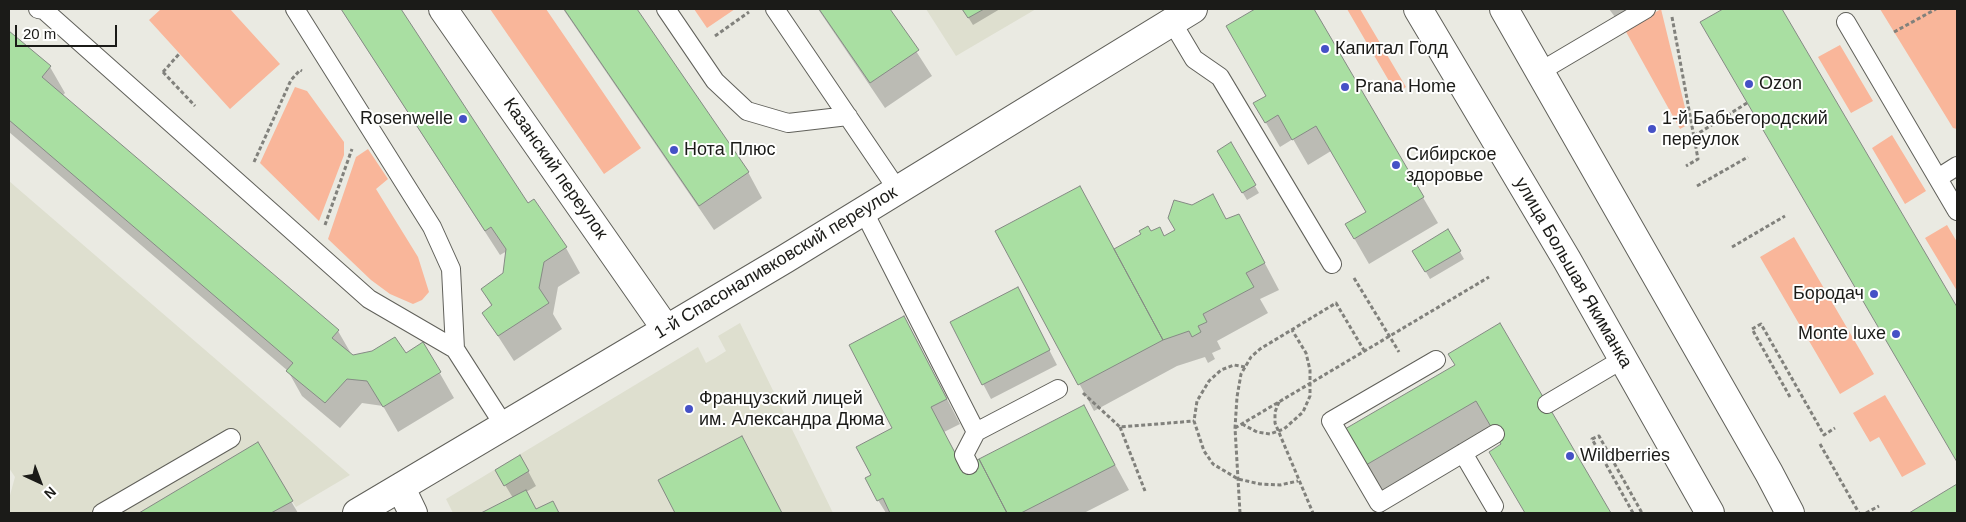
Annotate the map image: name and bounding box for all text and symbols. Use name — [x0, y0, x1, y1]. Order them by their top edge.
scale bar — [18, 15, 120, 47]
text: 20 m — [23, 25, 56, 42]
place label: Капитал Голд — [1335, 38, 1448, 60]
marker: Капитал Голд — [1319, 43, 1331, 55]
place label: Ozon — [1759, 73, 1802, 95]
place label: Prana Home — [1355, 76, 1456, 98]
marker: Ozon — [1743, 78, 1755, 90]
marker: Prana Home — [1339, 81, 1351, 93]
street label: Казанский переулок — [498, 94, 612, 244]
place label: Rosenwelle — [360, 108, 453, 130]
place label: 1-й Бабьегородский переулок — [1662, 108, 1828, 150]
marker: Rosenwelle — [457, 113, 469, 125]
marker: 1-й Бабьегородский переулок — [1646, 123, 1658, 135]
place label: Нота Плюс — [684, 139, 776, 161]
marker: Нота Плюс — [668, 144, 680, 156]
place label: Сибирское здоровье — [1406, 144, 1497, 186]
marker: Сибирское здоровье — [1390, 159, 1402, 171]
street label: улица Большая Якиманка — [1510, 174, 1636, 372]
street label: 1-й Спасоналивковский переулок — [651, 182, 901, 344]
place label: Бородач — [1793, 283, 1864, 305]
marker: Бородач — [1868, 288, 1880, 300]
place label: Monte luxe — [1798, 323, 1886, 345]
marker: Monte luxe — [1890, 328, 1902, 340]
place label: Французский лицей им. Александра Дюма — [699, 388, 884, 430]
marker: Французский лицей им. Александра Дюма — [683, 403, 695, 415]
place label: Wildberries — [1580, 445, 1670, 467]
marker: Wildberries — [1564, 450, 1576, 462]
north arrow — [15, 457, 65, 507]
text: N — [41, 484, 59, 502]

